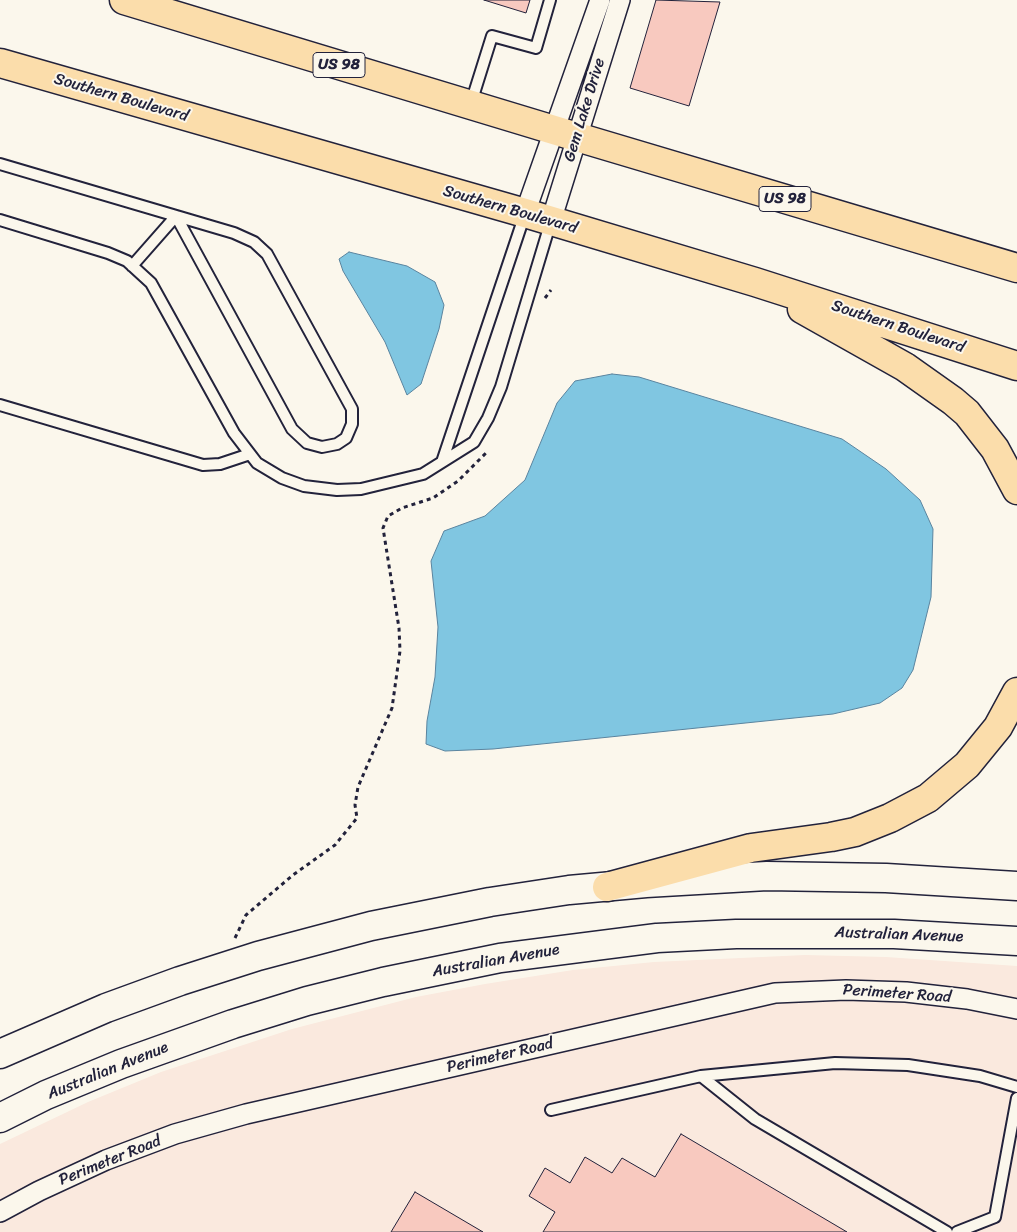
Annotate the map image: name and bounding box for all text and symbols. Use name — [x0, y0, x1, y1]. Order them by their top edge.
road number: US 98 — [313, 52, 365, 78]
street label: Gem Lake Drive — [560, 56, 610, 164]
street label: Southern Boulevard — [52, 70, 190, 126]
street label: Southern Boulevard — [441, 182, 579, 238]
road number: US 98 — [759, 186, 811, 212]
street label: Southern Boulevard — [829, 296, 967, 358]
street label: Australian Avenue — [834, 923, 964, 947]
street label: Australian Avenue — [431, 940, 561, 982]
street label: Perimeter Road — [842, 981, 952, 1007]
street label: Perimeter Road — [445, 1034, 555, 1078]
street label: Australian Avenue — [45, 1038, 171, 1104]
street label: Perimeter Road — [56, 1132, 164, 1190]

